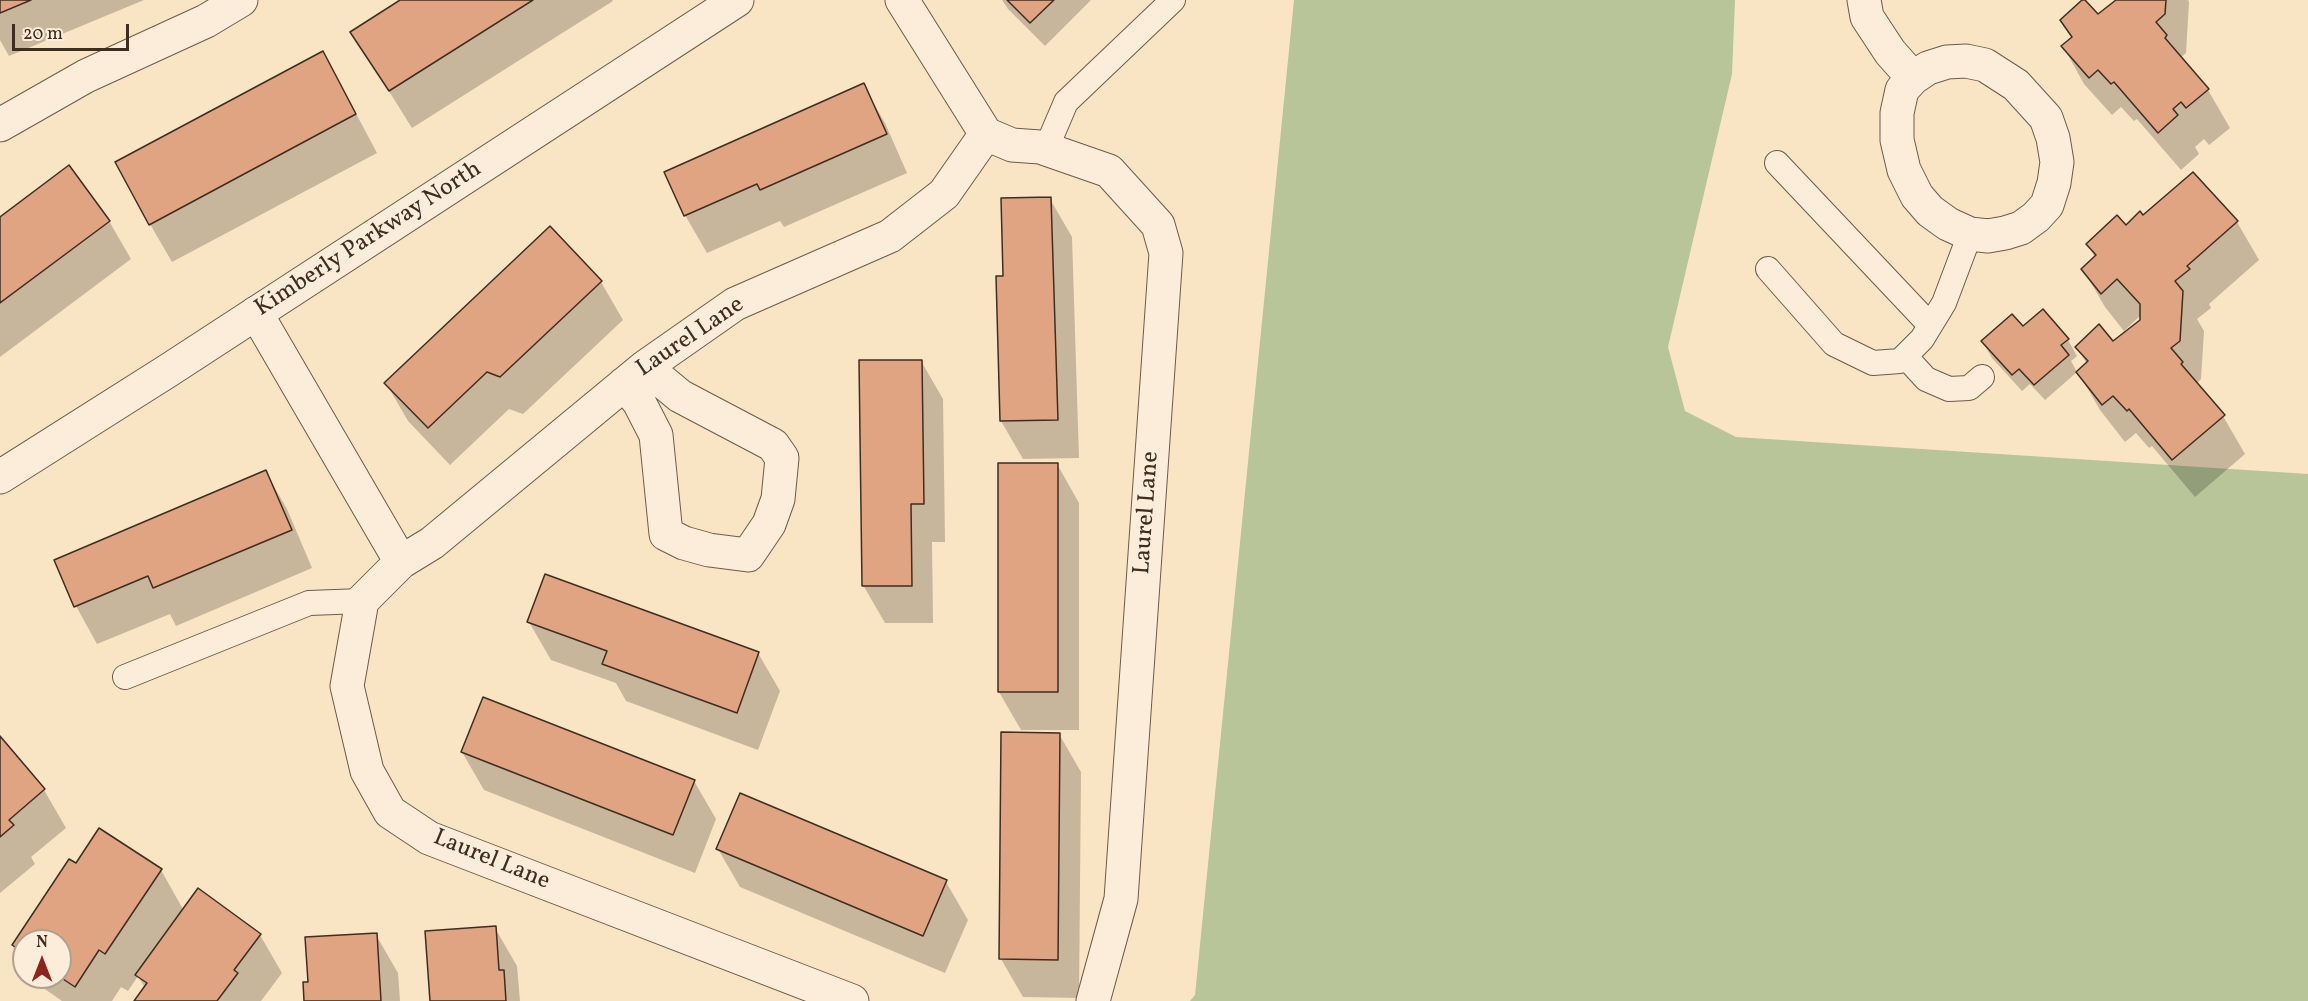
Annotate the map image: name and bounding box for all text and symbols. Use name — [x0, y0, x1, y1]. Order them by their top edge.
scale bar — [15, 12, 132, 50]
text: 20 m — [23, 22, 63, 47]
street label: Kimberly Parkway North — [250, 156, 488, 324]
street label: Laurel Lane — [632, 292, 750, 384]
street label: Laurel Lane — [1129, 450, 1167, 576]
street label: Laurel Lane — [428, 825, 554, 897]
north arrow — [12, 929, 72, 989]
text: N — [36, 932, 48, 954]

